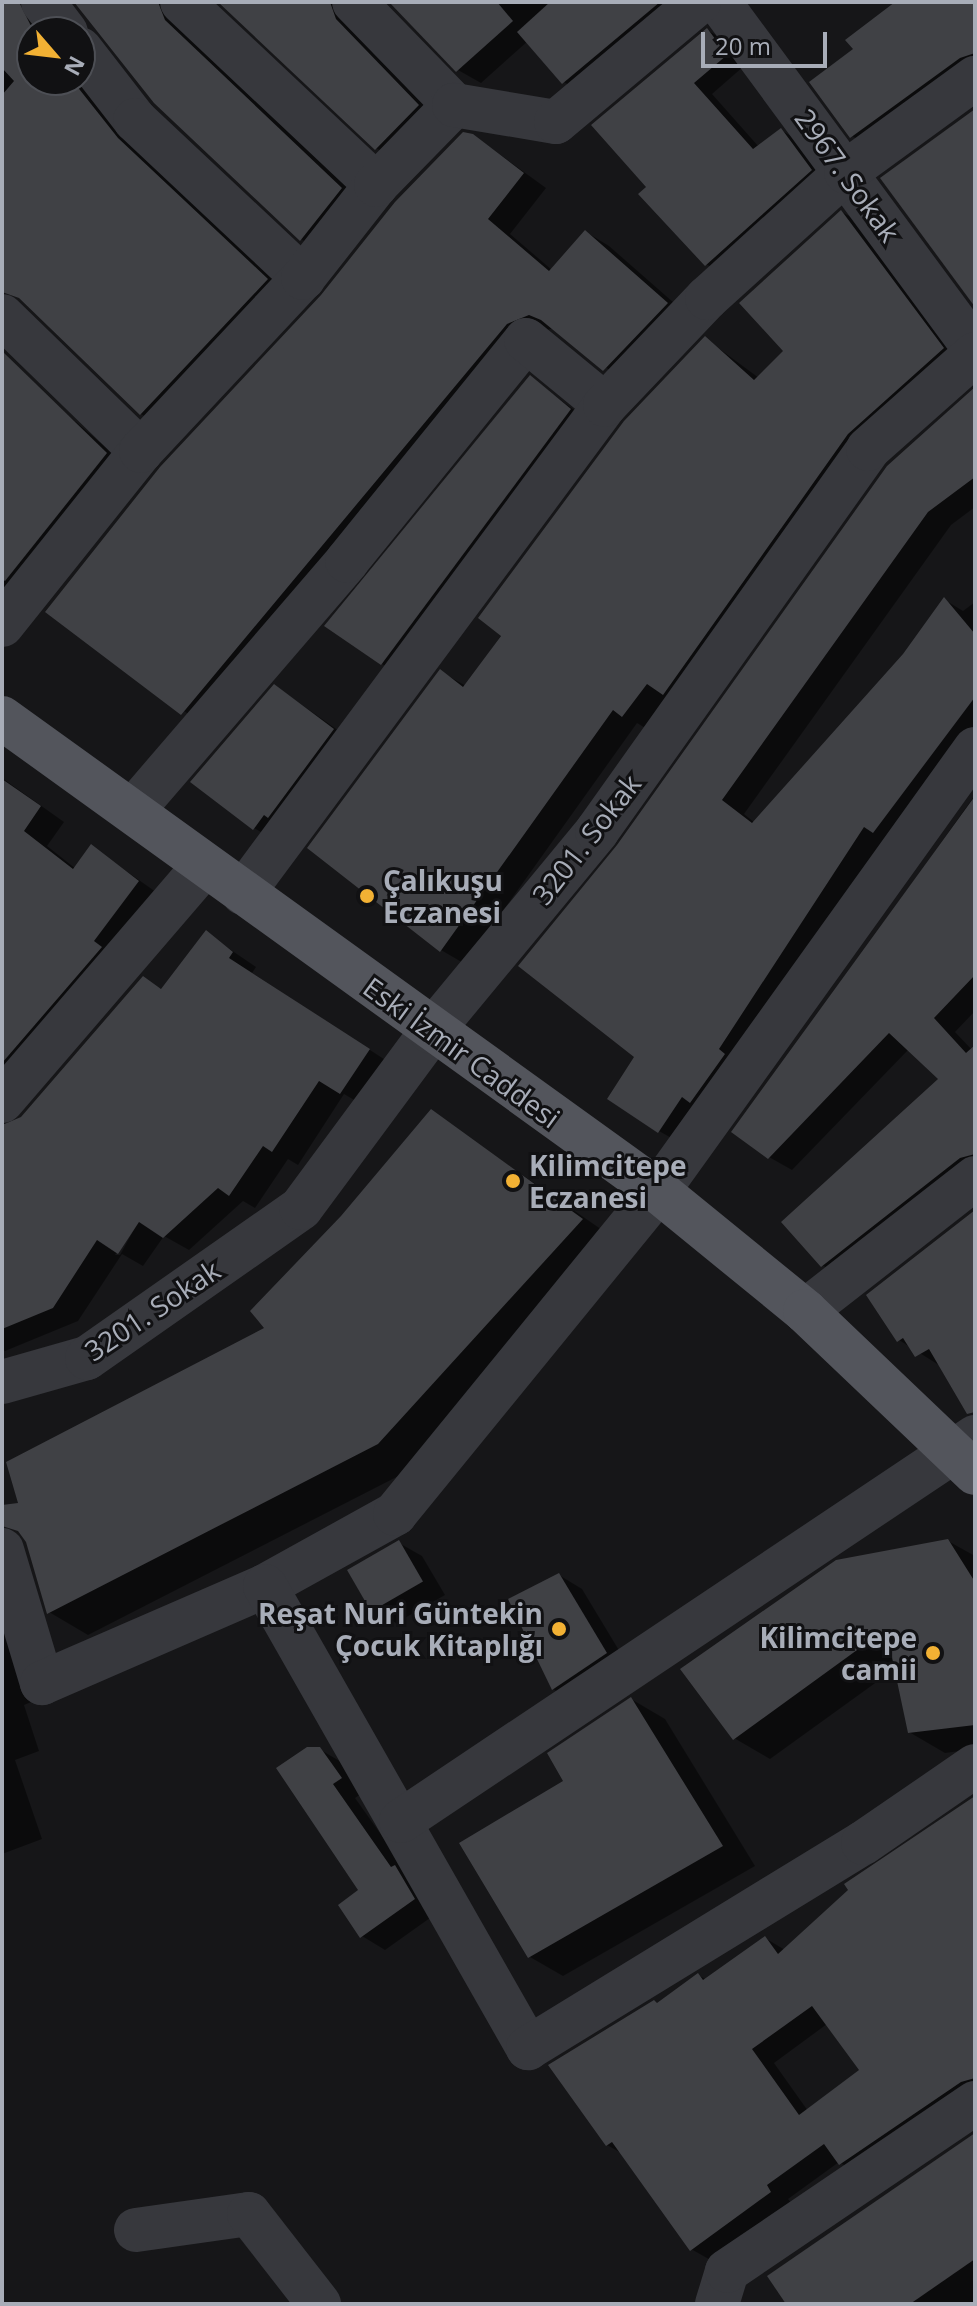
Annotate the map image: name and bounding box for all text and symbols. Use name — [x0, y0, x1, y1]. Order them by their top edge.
north arrow — [16, 16, 96, 96]
scale bar — [705, 16, 831, 66]
text: 20 m — [715, 29, 771, 62]
text: N — [58, 51, 93, 81]
street label: 2967. Sokak — [789, 102, 907, 248]
street label: 3201. Sokak — [525, 767, 647, 911]
place label: Çalıkuşu Eczanesi — [383, 863, 503, 929]
marker: Çalıkuşu Eczanesi — [358, 887, 376, 905]
street label: Eski İzmir Caddesi — [357, 970, 567, 1134]
place label: Kilimcitepe Eczanesi — [529, 1148, 687, 1214]
marker: Kilimcitepe Eczanesi — [504, 1172, 522, 1190]
street label: 3201. Sokak — [78, 1252, 226, 1368]
place label: Reşat Nuri Güntekin Çocuk Kitaplığı — [258, 1596, 543, 1662]
marker: Reşat Nuri Güntekin Çocuk Kitaplığı — [550, 1620, 568, 1638]
place label: Kilimcitepe camii — [759, 1620, 917, 1686]
marker: Kilimcitepe camii — [924, 1644, 942, 1662]

